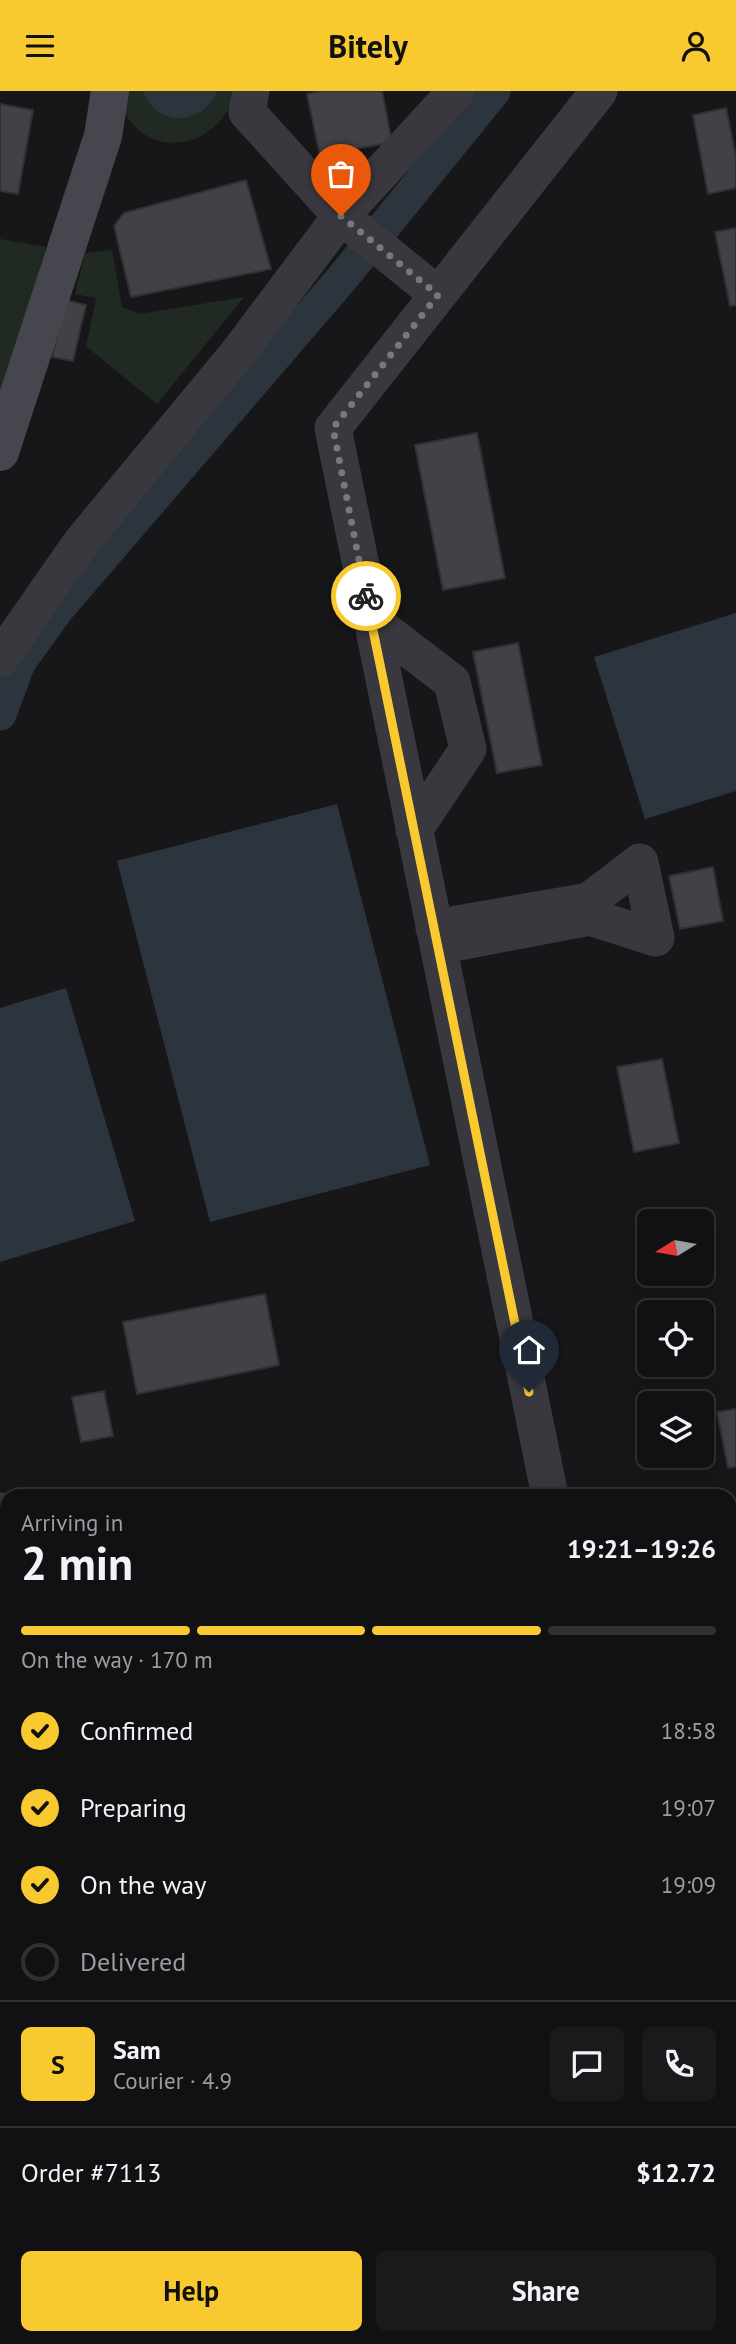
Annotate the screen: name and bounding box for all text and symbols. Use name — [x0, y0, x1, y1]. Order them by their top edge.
text: Bitely — [328, 25, 408, 67]
icon: menu — [21, 27, 59, 65]
icon: person — [677, 27, 715, 65]
pin — [311, 144, 371, 216]
icon: bag — [322, 155, 360, 193]
courier — [331, 561, 401, 631]
icon: bike — [347, 577, 385, 615]
north arrow — [637, 1209, 714, 1286]
map controls — [637, 1209, 714, 1468]
button: locate — [637, 1300, 714, 1377]
pin — [499, 1320, 559, 1392]
icon: home — [510, 1331, 548, 1369]
button: layers — [637, 1391, 714, 1468]
text: Arriving in — [21, 1508, 123, 1537]
text: 19:21–19:26 — [567, 1532, 716, 1565]
text: 2 min — [21, 1533, 133, 1593]
text: On the way · 170 m — [21, 1645, 213, 1674]
icon: check — [21, 1712, 59, 1750]
text: Confirmed — [80, 1714, 193, 1747]
text: 18:58 — [661, 1716, 716, 1745]
icon: check — [21, 1789, 59, 1827]
text: Preparing — [80, 1791, 187, 1824]
text: 19:07 — [661, 1793, 716, 1822]
icon: check — [21, 1866, 59, 1904]
text: On the way — [80, 1868, 206, 1901]
text: 19:09 — [661, 1870, 716, 1899]
text: Delivered — [80, 1945, 186, 1978]
button: chat — [550, 2027, 624, 2101]
button: phone — [642, 2027, 716, 2101]
text: Sam — [113, 2033, 161, 2066]
text: S — [51, 2048, 65, 2081]
text: Courier · 4.9 — [113, 2066, 232, 2095]
text: Order #7113 — [21, 2156, 161, 2189]
text: $12.72 — [636, 2156, 716, 2189]
button: Help — [21, 2251, 362, 2331]
button: Share — [376, 2251, 716, 2331]

